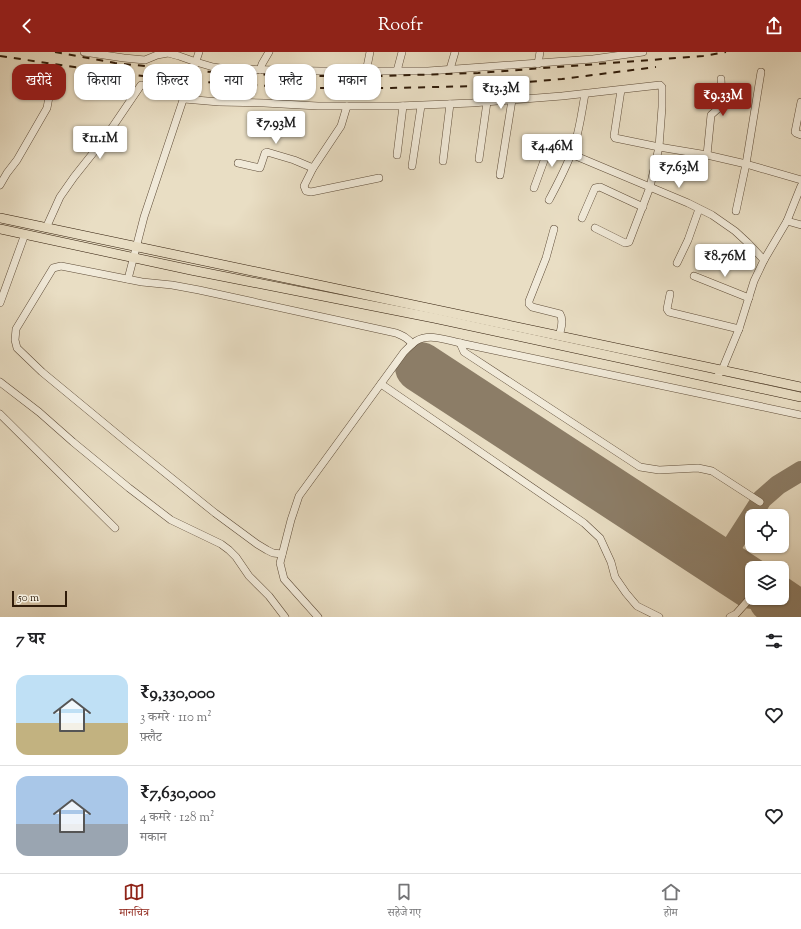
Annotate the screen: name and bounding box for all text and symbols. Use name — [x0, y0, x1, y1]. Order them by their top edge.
text: Roofr — [378, 13, 423, 39]
icon: back — [16, 15, 38, 37]
icon: share — [763, 15, 785, 37]
chip: खरीदें — [12, 64, 66, 100]
chip: किराया — [74, 64, 135, 100]
chip: फ़िल्टर — [143, 64, 202, 100]
chip: नया — [210, 64, 257, 100]
chip: फ़्लैट — [265, 64, 316, 100]
chip: मकान — [324, 64, 381, 100]
pin: ₹13.3M — [468, 76, 534, 110]
text: ₹13.3M — [482, 80, 520, 98]
pin: ₹9.33M — [690, 83, 756, 117]
text: ₹9.33M — [703, 87, 743, 105]
pin: ₹7.93M — [243, 111, 309, 145]
text: ₹7.93M — [256, 115, 296, 133]
pin: ₹11.1M — [67, 126, 133, 160]
text: ₹11.1M — [82, 130, 118, 148]
pin: ₹4.46M — [519, 134, 585, 168]
text: ₹4.46M — [531, 138, 573, 156]
pin: ₹7.63M — [646, 155, 712, 189]
text: ₹7.63M — [659, 159, 699, 177]
pin: ₹8.76M — [692, 244, 758, 278]
text: ₹8.76M — [704, 248, 746, 266]
map controls — [745, 509, 789, 605]
button: locate — [745, 509, 789, 553]
button: layers — [745, 561, 789, 605]
scale bar — [12, 589, 67, 608]
text: 50 m — [18, 590, 39, 606]
text: 7 घर — [16, 628, 45, 652]
icon: filters — [763, 630, 785, 652]
text: ₹9,330,000 — [140, 682, 215, 706]
icon: home — [48, 691, 96, 739]
icon: heart — [763, 704, 785, 726]
text: 3 कमरे · 110 m² — [140, 709, 212, 727]
text: फ़्लैट — [140, 729, 162, 747]
text: ₹7,630,000 — [140, 782, 216, 806]
icon: home — [48, 792, 96, 840]
icon: heart — [763, 805, 785, 827]
text: 4 कमरे · 128 m² — [140, 809, 214, 827]
text: मकान — [140, 829, 166, 847]
tab: मानचित्र — [119, 881, 149, 923]
tab: सहेजे गए — [388, 881, 421, 923]
tab: होम — [660, 881, 682, 923]

